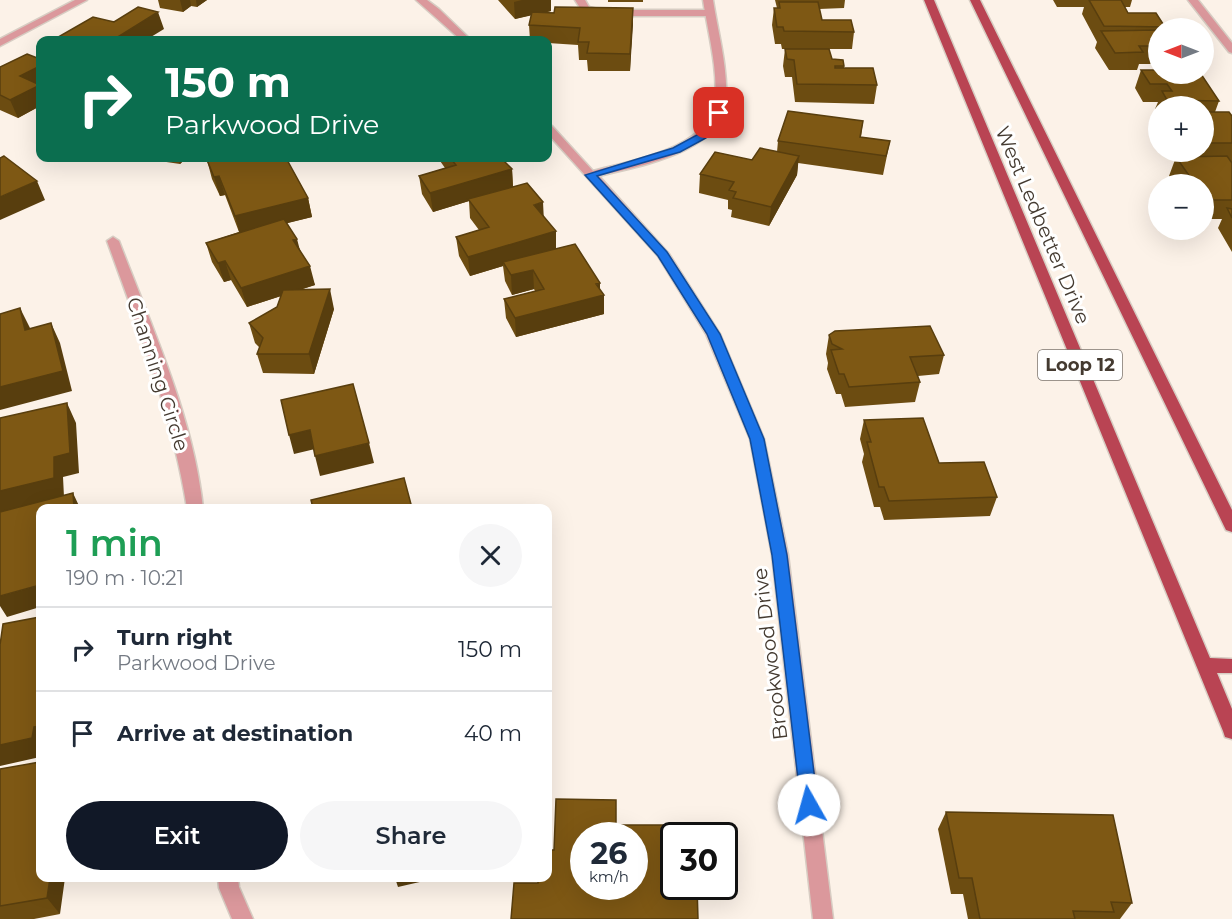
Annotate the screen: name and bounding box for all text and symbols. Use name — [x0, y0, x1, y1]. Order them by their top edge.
north arrow — [1148, 18, 1214, 84]
map controls — [1148, 18, 1214, 240]
text: 150 m — [165, 56, 291, 108]
icon: right — [66, 60, 144, 138]
pin — [693, 87, 744, 138]
icon: arrive — [702, 96, 735, 129]
button: + — [1148, 96, 1214, 162]
text: Parkwood Drive — [165, 108, 379, 141]
street label: West Ledbetter Drive — [990, 122, 1096, 328]
button: − — [1148, 174, 1214, 240]
street label: Channing Circle — [122, 294, 194, 454]
road number: Loop 12 — [1038, 350, 1122, 380]
text: 1 min — [66, 521, 163, 565]
button: close — [459, 524, 522, 587]
text: 190 m · 10:21 — [66, 566, 184, 590]
street label: Brookwood Drive — [748, 567, 792, 741]
text: Turn right — [117, 624, 232, 651]
icon: right — [66, 633, 99, 666]
text: 150 m — [458, 636, 522, 663]
text: Parkwood Drive — [117, 651, 276, 675]
icon: arrive — [66, 717, 99, 750]
text: Arrive at destination — [117, 720, 353, 747]
text: 40 m — [464, 720, 522, 747]
position arrow — [777, 773, 841, 837]
button: Exit — [66, 801, 288, 870]
button: Share — [300, 801, 522, 870]
speed limit sign: 30 — [660, 822, 738, 900]
text: 26 — [591, 835, 627, 872]
text: km/h — [589, 867, 629, 886]

